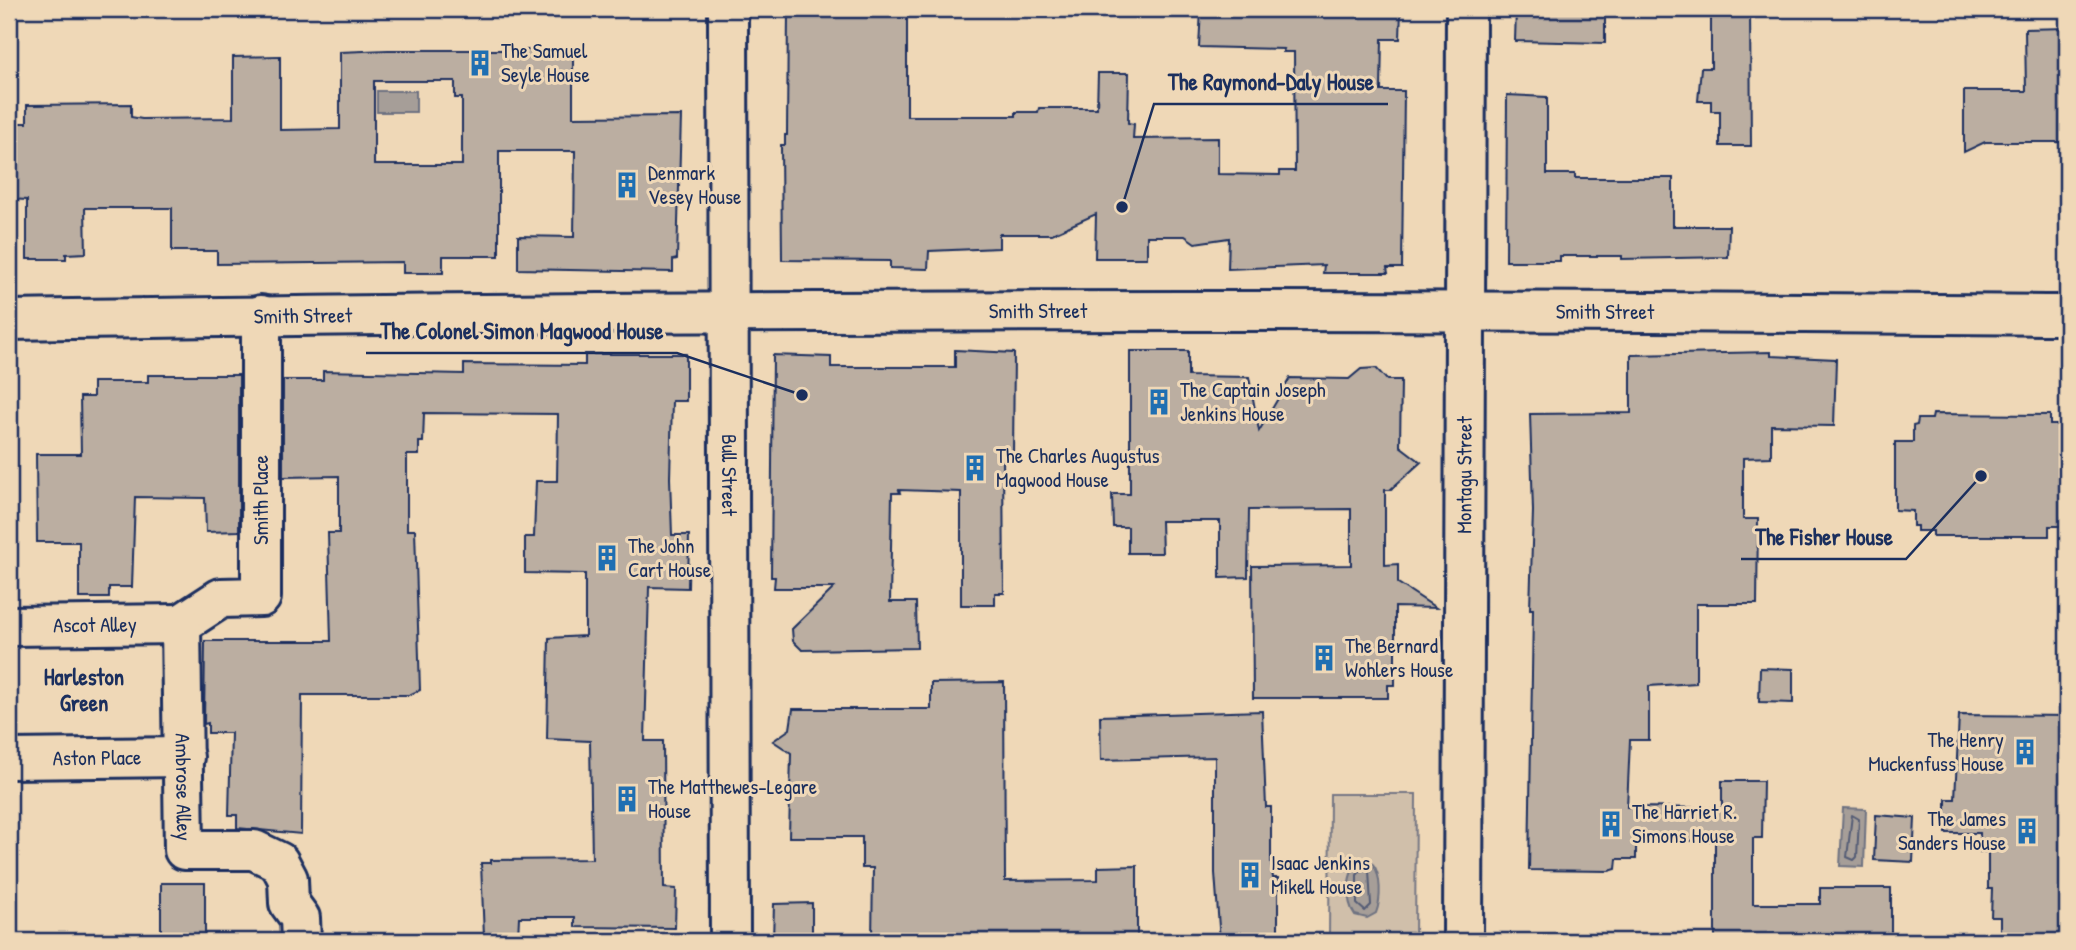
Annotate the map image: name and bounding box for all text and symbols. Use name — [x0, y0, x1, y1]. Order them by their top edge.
place label: The Samuel Seyle House — [501, 36, 590, 89]
building icon: The Samuel Seyle House — [465, 48, 495, 78]
callout: The Raymond-Daly House — [1154, 60, 1388, 104]
text: The Raymond-Daly House — [1167, 66, 1375, 98]
place label: Denmark Vesey House — [648, 158, 741, 211]
building icon: Denmark Vesey House — [612, 170, 642, 200]
street label: Smith Street — [989, 296, 1088, 325]
street label: Smith Street — [1556, 297, 1655, 326]
street label: Smith Street — [254, 300, 353, 331]
callout: The Colonel Simon Magwood House — [366, 309, 677, 353]
text: The Colonel Simon Magwood House — [379, 315, 664, 347]
place label: The Captain Joseph Jenkins House — [1180, 375, 1326, 428]
building icon: The Captain Joseph Jenkins House — [1144, 387, 1174, 417]
street label: Montagu Street — [1449, 415, 1479, 534]
street label: Bull Street — [715, 434, 744, 517]
place label: The Charles Augustus Magwood House — [996, 441, 1160, 494]
building icon: The Charles Augustus Magwood House — [960, 453, 990, 483]
street label: Smith Place — [246, 455, 275, 545]
callout: The Fisher House — [1741, 515, 1906, 559]
text: The Fisher House — [1754, 521, 1894, 552]
place label: The John Cart House — [628, 531, 711, 584]
building icon: The John Cart House — [592, 543, 622, 573]
street label: Ascot Alley — [53, 610, 137, 639]
place label: The Bernard Wohlers House — [1345, 631, 1453, 684]
building icon: The Bernard Wohlers House — [1309, 643, 1339, 673]
district label: Harleston Green — [44, 661, 124, 718]
place label: The Henry Muckenfuss House — [1868, 725, 2004, 778]
street label: Ambrose Alley — [168, 733, 199, 841]
building icon: The Henry Muckenfuss House — [2010, 737, 2040, 767]
street label: Aston Place — [52, 742, 142, 773]
place label: The Matthewes-Legare House — [648, 772, 817, 825]
building icon: The Matthewes-Legare House — [612, 784, 642, 814]
place label: The Harriet R. Simons House — [1632, 797, 1737, 850]
place label: The James Sanders House — [1898, 804, 2006, 857]
building icon: The Harriet R. Simons House — [1596, 809, 1626, 839]
building icon: The James Sanders House — [2012, 816, 2042, 846]
place label: Isaac Jenkins Mikell House — [1271, 848, 1370, 901]
building icon: Isaac Jenkins Mikell House — [1235, 860, 1265, 890]

